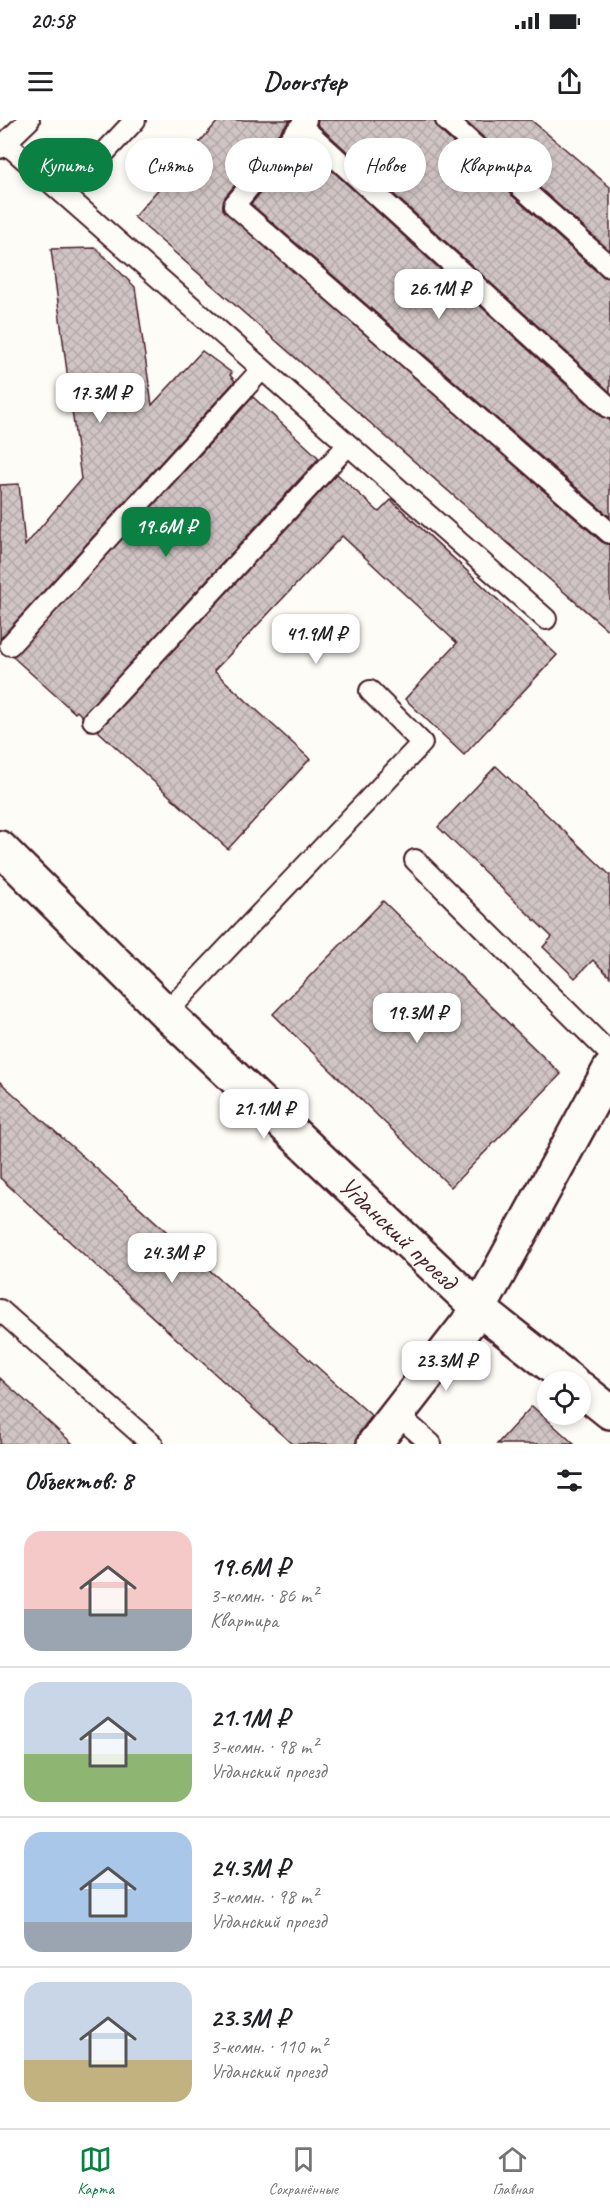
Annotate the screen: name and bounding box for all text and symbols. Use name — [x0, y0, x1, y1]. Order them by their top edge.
text: 20:58 — [30, 7, 74, 35]
text: Doorstep — [264, 64, 347, 98]
icon: menu — [24, 65, 57, 98]
icon: share — [553, 65, 586, 98]
chip: Купить — [18, 138, 113, 192]
chip: Снять — [125, 138, 213, 192]
chip: Фильтры — [225, 138, 332, 192]
chip: Новое — [344, 138, 426, 192]
chip: Квартира — [438, 138, 552, 192]
pin: 26.1M ₽ — [384, 269, 494, 320]
text: 26.1M ₽ — [408, 276, 470, 301]
pin: 17.3M ₽ — [45, 373, 155, 424]
text: 17.3M ₽ — [70, 380, 130, 405]
pin: 19.6M ₽ — [111, 507, 221, 558]
text: 19.6M ₽ — [136, 514, 196, 539]
pin: 41.9M ₽ — [261, 614, 371, 665]
text: 41.9M ₽ — [286, 621, 346, 646]
pin: 19.3M ₽ — [362, 993, 472, 1044]
text: 19.3M ₽ — [387, 1000, 447, 1025]
pin: 21.1M ₽ — [209, 1089, 319, 1140]
text: 21.1M ₽ — [234, 1096, 294, 1121]
street label: Угданский проезд — [332, 1169, 467, 1299]
pin: 24.3M ₽ — [117, 1233, 227, 1284]
text: 24.3M ₽ — [142, 1240, 202, 1265]
pin: 23.3M ₽ — [391, 1341, 501, 1392]
text: 23.3M ₽ — [416, 1348, 476, 1373]
map controls — [537, 1371, 591, 1425]
button: locate — [537, 1371, 591, 1425]
text: Объектов: 8 — [24, 1464, 133, 1497]
icon: filters — [553, 1464, 586, 1497]
text: 19.6M ₽ — [210, 1550, 289, 1583]
icon: home — [72, 1555, 144, 1627]
text: 3-комн. · 86 m² — [210, 1583, 318, 1608]
text: Квартира — [210, 1608, 278, 1633]
text: 21.1M ₽ — [210, 1701, 289, 1734]
icon: home — [72, 1706, 144, 1778]
text: 3-комн. · 98 m² — [210, 1734, 318, 1759]
text: Угданский проезд — [210, 1759, 326, 1784]
text: 24.3M ₽ — [210, 1851, 289, 1884]
icon: home — [72, 1856, 144, 1928]
text: 3-комн. · 98 m² — [210, 1884, 318, 1909]
text: Угданский проезд — [210, 1909, 326, 1934]
text: 23.3M ₽ — [210, 2001, 289, 2034]
icon: home — [72, 2006, 144, 2078]
text: 3-комн. · 110 m² — [210, 2034, 327, 2059]
text: Угданский проезд — [210, 2059, 326, 2084]
tab: Карта — [77, 2143, 114, 2199]
tab: Сохранённые — [268, 2143, 338, 2199]
tab: Главная — [493, 2143, 533, 2199]

